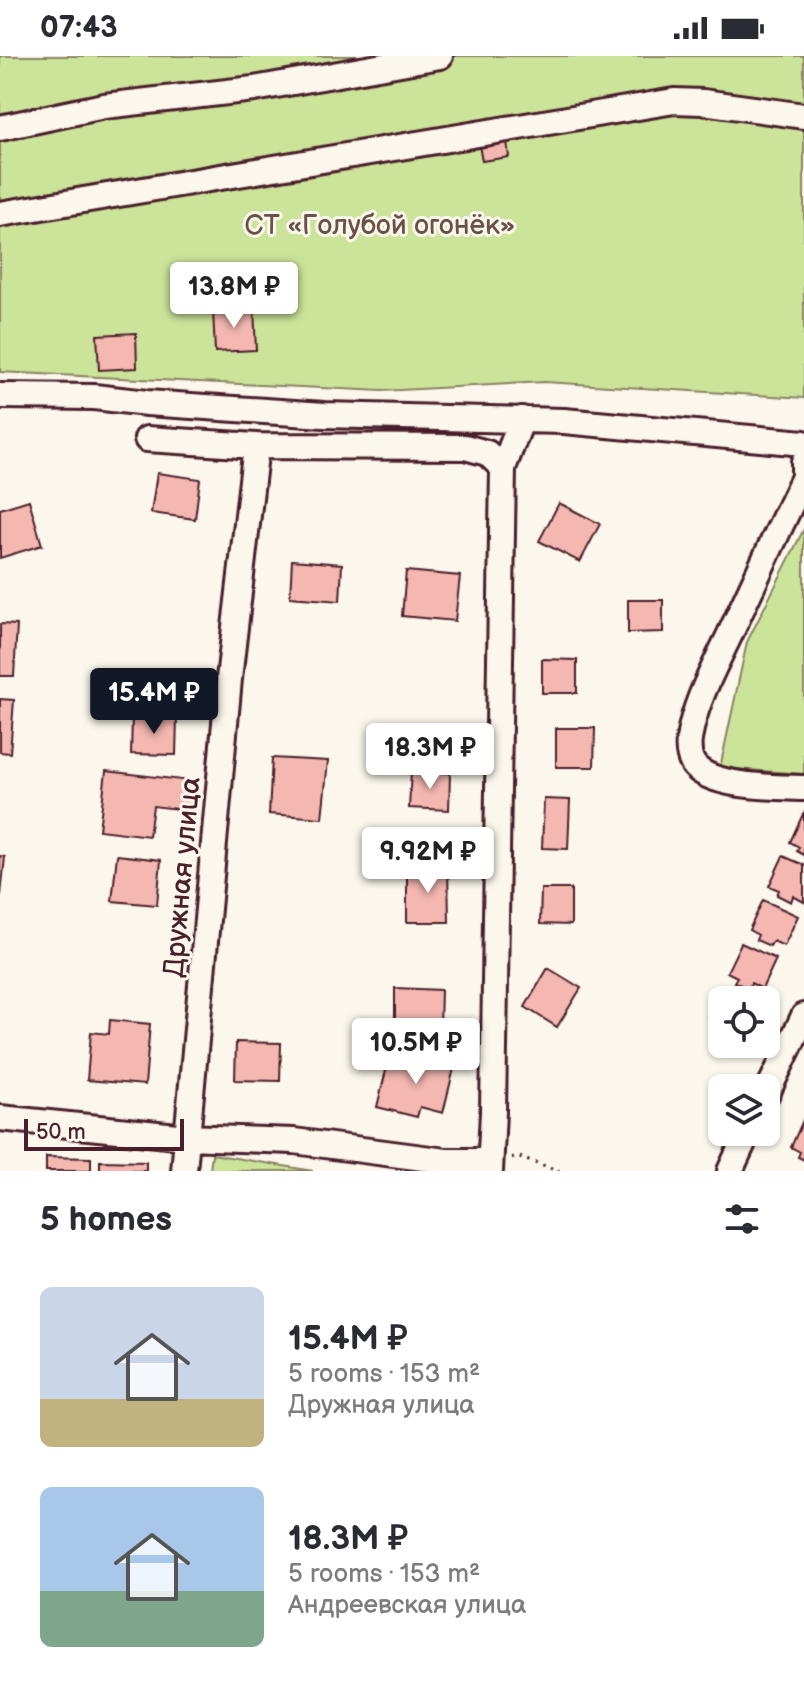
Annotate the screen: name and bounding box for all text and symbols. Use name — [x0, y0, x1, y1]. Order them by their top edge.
text: 07:43 — [40, 10, 118, 46]
park label: СТ «Голубой огонёк» — [245, 209, 515, 242]
pin: 13.8M ₽ — [160, 262, 308, 330]
text: 13.8M ₽ — [188, 272, 280, 303]
pin: 15.4M ₽ — [80, 668, 228, 736]
text: 15.4M ₽ — [108, 678, 200, 709]
pin: 18.3M ₽ — [356, 723, 504, 791]
text: 18.3M ₽ — [384, 733, 476, 764]
street label: Дружная улица — [157, 775, 208, 979]
pin: 9.92M ₽ — [354, 827, 502, 895]
text: 9.92M ₽ — [380, 837, 476, 868]
map controls — [708, 986, 780, 1146]
button: locate — [708, 986, 780, 1058]
pin: 10.5M ₽ — [342, 1018, 490, 1086]
text: 10.5M ₽ — [370, 1028, 462, 1059]
button: layers — [708, 1074, 780, 1146]
scale bar — [24, 1115, 184, 1151]
text: 50 m — [36, 1119, 86, 1146]
icon: filters — [720, 1197, 764, 1241]
text: 5 homes — [40, 1199, 172, 1240]
text: 15.4M ₽ — [288, 1318, 408, 1359]
icon: home — [104, 1319, 200, 1415]
text: 5 rooms · 153 m² — [288, 1359, 480, 1390]
text: Дружная улица — [288, 1390, 475, 1421]
text: 18.3M ₽ — [288, 1518, 408, 1559]
icon: home — [104, 1519, 200, 1615]
text: 5 rooms · 153 m² — [288, 1559, 480, 1590]
text: Андреевская улица — [288, 1590, 526, 1621]

